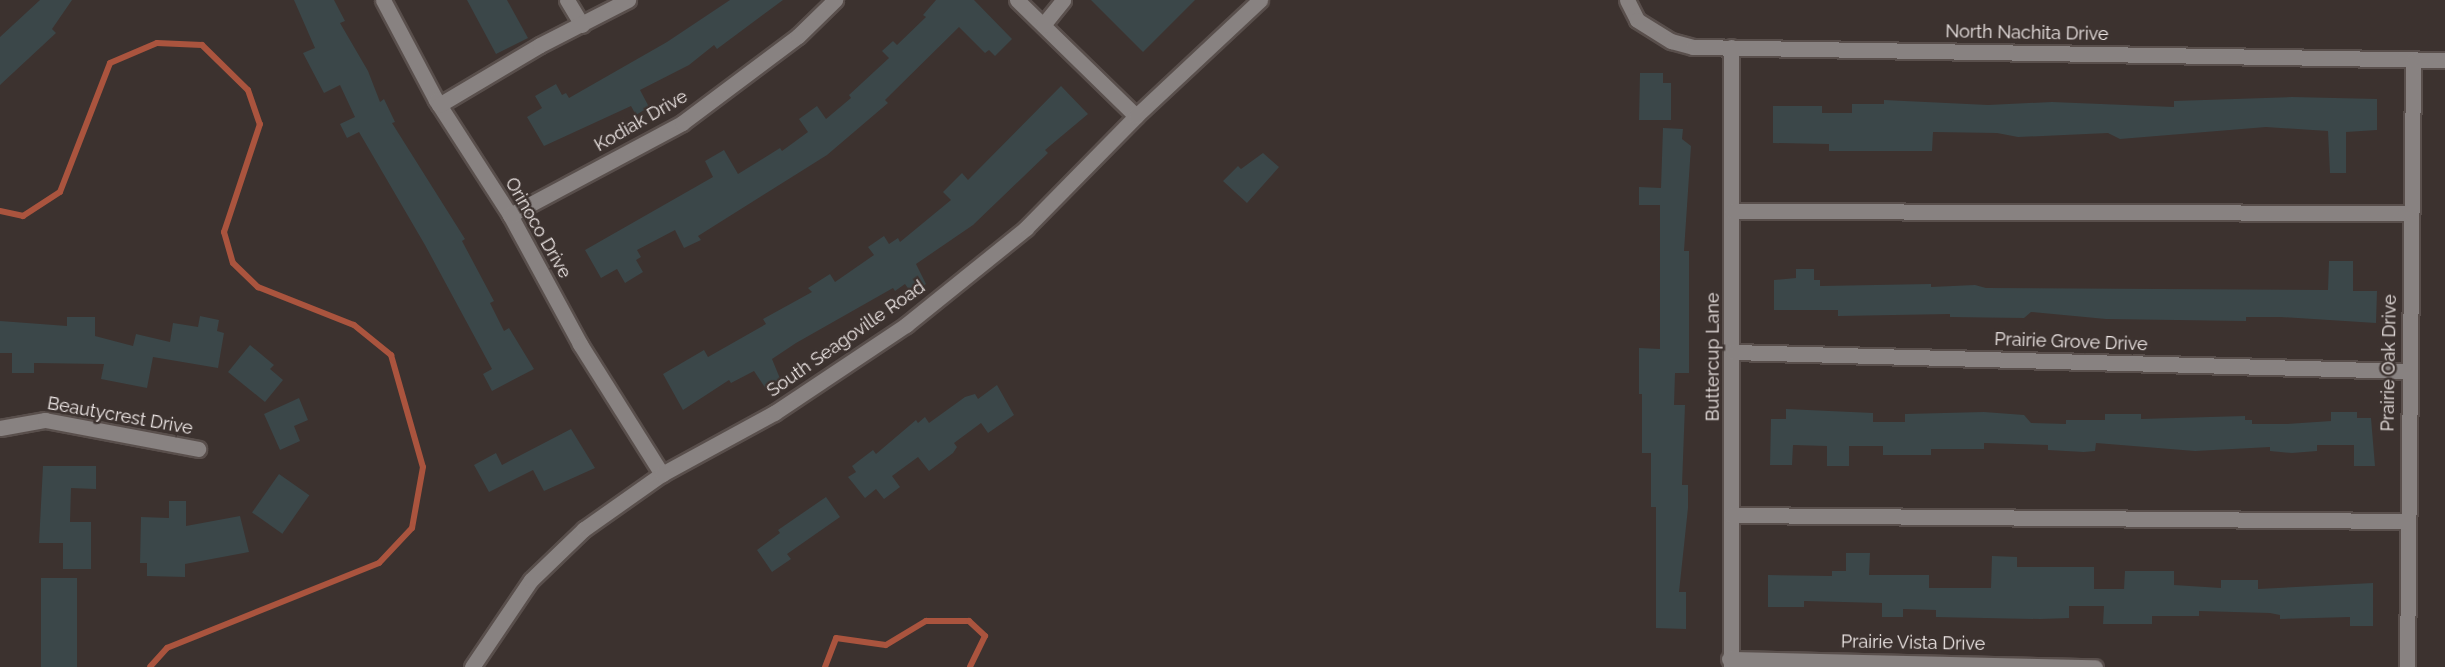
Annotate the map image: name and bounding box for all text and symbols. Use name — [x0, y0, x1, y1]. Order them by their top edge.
street label: North Nachita Drive — [1945, 21, 2109, 45]
street label: Kodiak Drive — [591, 86, 691, 156]
street label: Orinoco Drive — [500, 174, 576, 282]
street label: South Seagoville Road — [763, 276, 929, 402]
street label: Buttercup Lane — [1702, 293, 1724, 421]
street label: Prairie Oak Drive — [2377, 294, 2401, 432]
street label: Prairie Grove Drive — [1994, 329, 2148, 355]
street label: Beautycrest Drive — [46, 393, 194, 439]
street label: Prairie Vista Drive — [1840, 631, 1986, 655]

